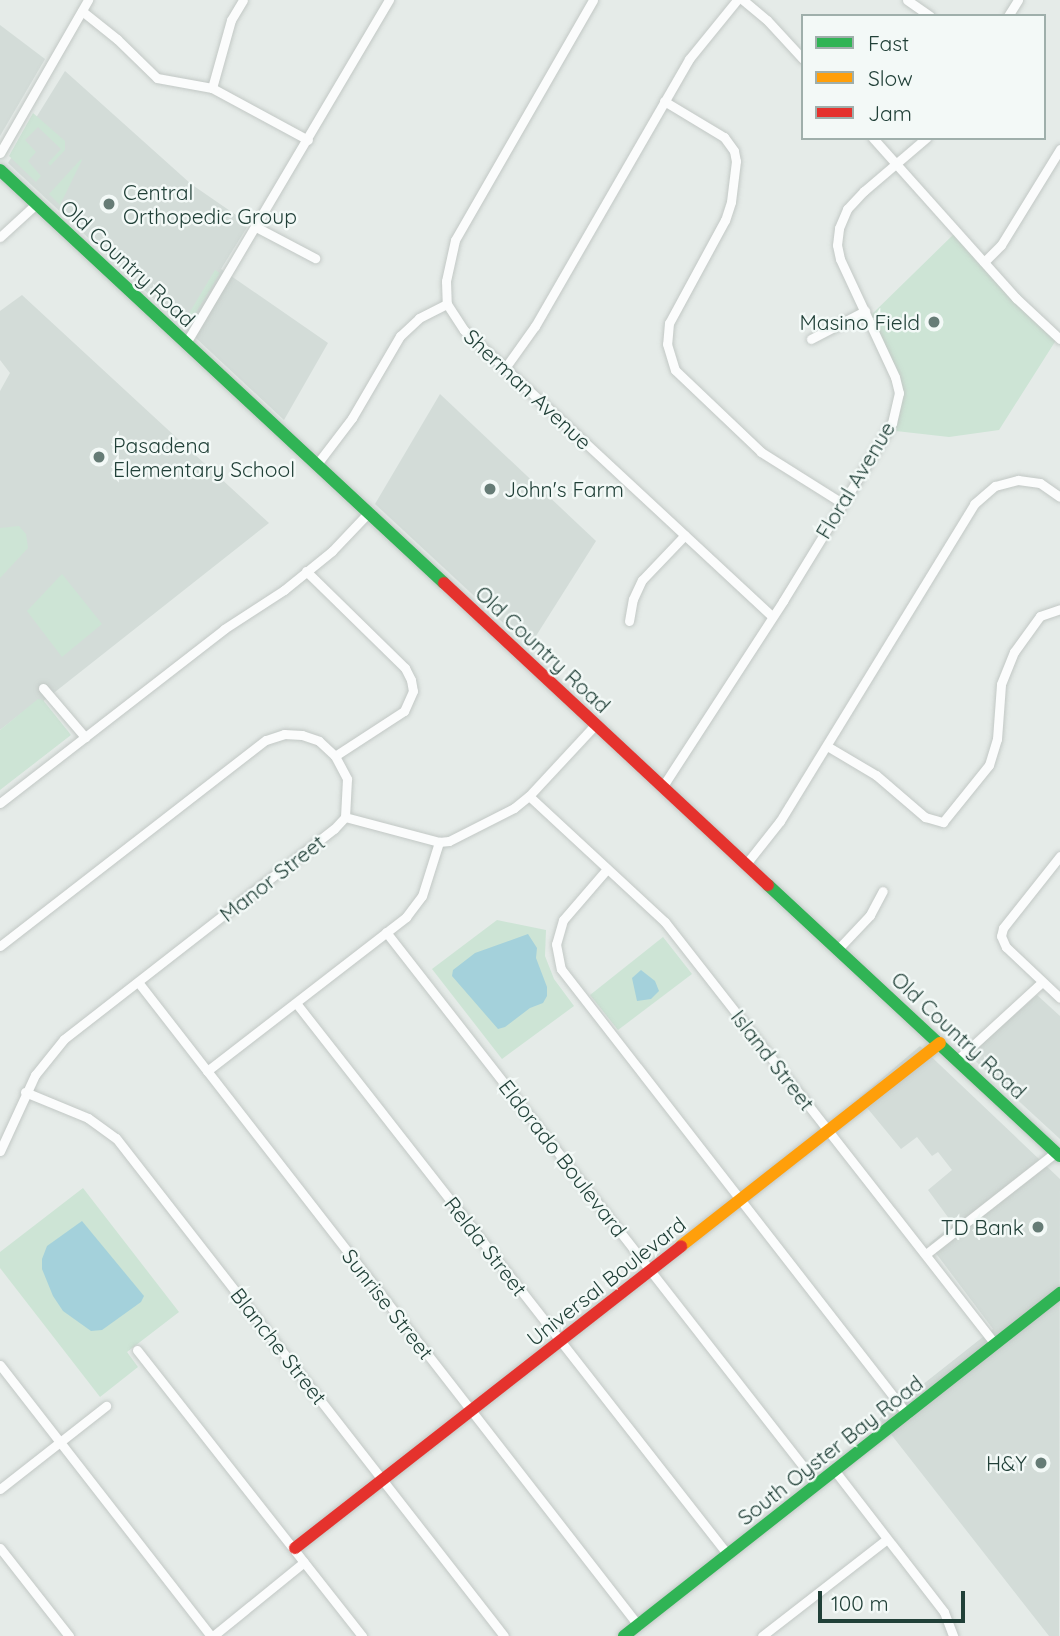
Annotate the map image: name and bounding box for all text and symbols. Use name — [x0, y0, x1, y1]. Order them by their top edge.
legend — [801, 14, 1046, 140]
text: Fast — [868, 30, 909, 56]
text: Slow — [868, 65, 913, 91]
text: Jam — [868, 100, 912, 126]
place label: Central Orthopedic Group — [123, 179, 297, 229]
street label: Old Country Road — [56, 194, 200, 332]
marker: Central Orthopedic Group — [101, 196, 117, 212]
place label: Masino Field — [799, 309, 920, 335]
marker: Masino Field — [926, 314, 942, 330]
street label: Sherman Avenue — [459, 323, 597, 455]
street label: Floral Avenue — [810, 417, 900, 543]
place label: Pasadena Elementary School — [113, 432, 295, 482]
marker: Pasadena Elementary School — [91, 449, 107, 465]
place label: John's Farm — [504, 476, 624, 502]
marker: John's Farm — [482, 481, 498, 497]
street label: Old Country Road — [471, 580, 615, 718]
street label: Manor Street — [215, 829, 329, 927]
street label: Old Country Road — [887, 966, 1031, 1104]
street label: Island Street — [726, 1005, 820, 1115]
street label: Eldorado Boulevard — [494, 1074, 632, 1242]
street label: Relda Street — [439, 1191, 533, 1301]
street label: Universal Boulevard — [522, 1211, 690, 1351]
place label: TD Bank — [941, 1214, 1024, 1240]
marker: TD Bank — [1030, 1219, 1046, 1235]
street label: Sunrise Street — [337, 1244, 439, 1364]
street label: Blanche Street — [226, 1283, 332, 1409]
street label: South Oyster Bay Road — [733, 1370, 927, 1530]
place label: H&Y — [986, 1450, 1027, 1476]
marker: H&Y — [1033, 1455, 1049, 1471]
scale bar — [822, 1576, 969, 1620]
text: 100 m — [831, 1590, 889, 1616]

